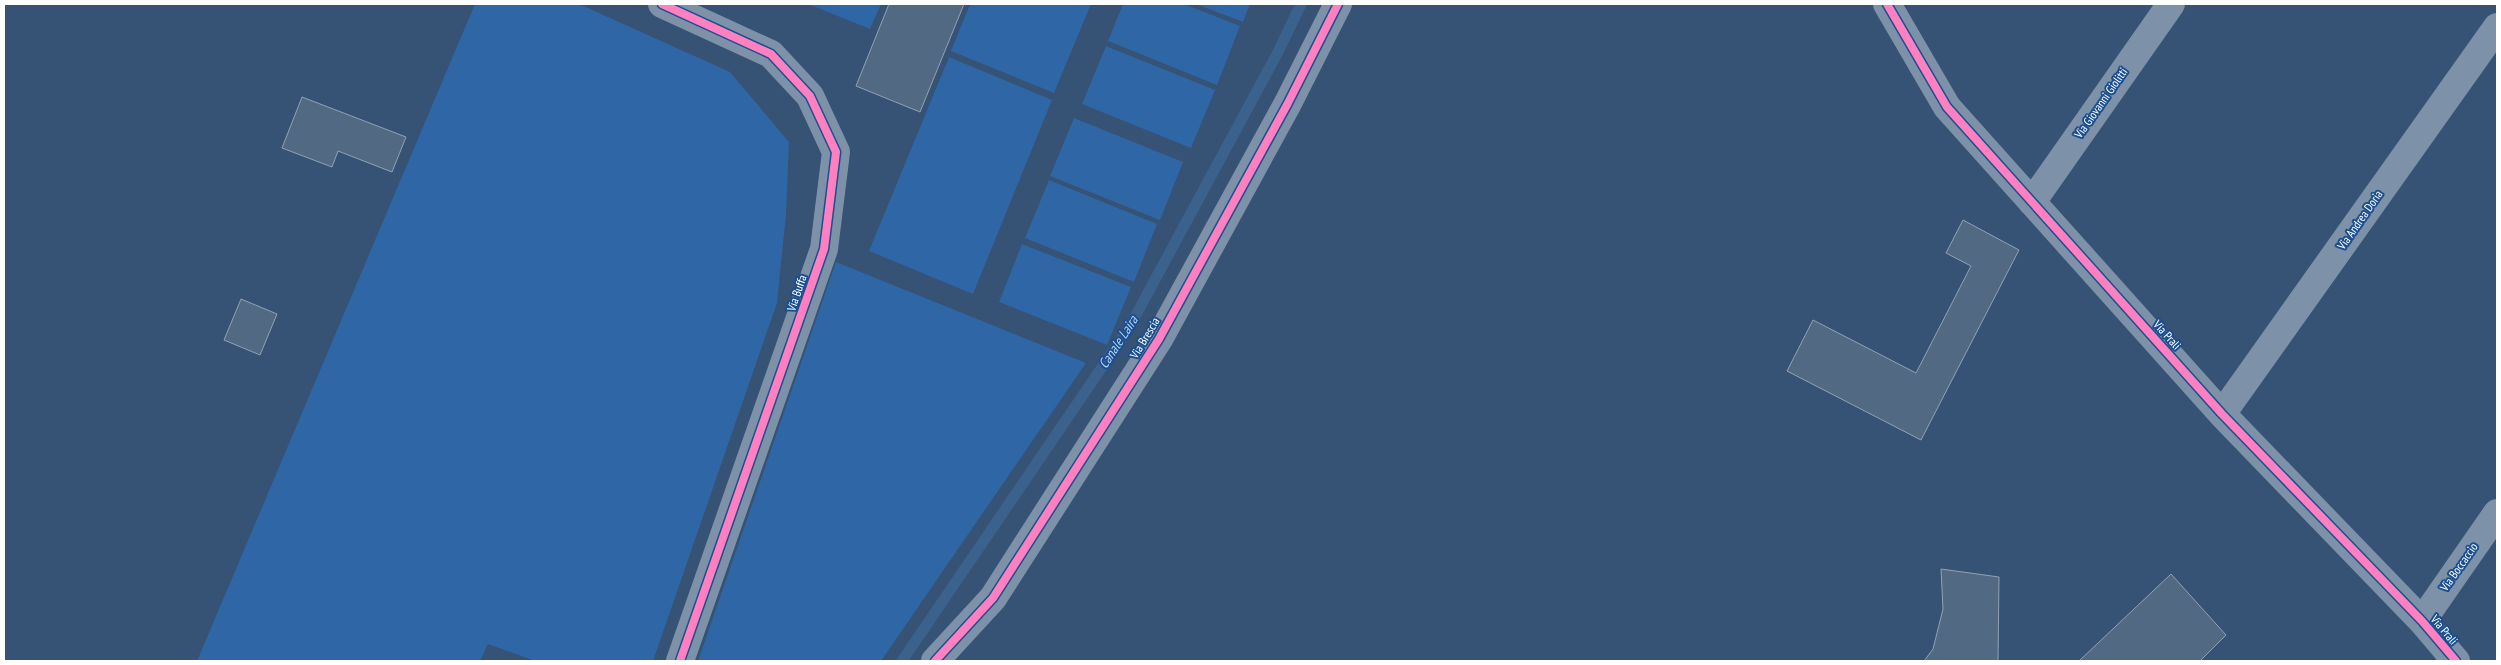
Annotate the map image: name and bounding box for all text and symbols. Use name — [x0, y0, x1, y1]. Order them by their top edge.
street label: Via Giovanni Giolitti — [2070, 65, 2130, 142]
street label: Via Andrea Doria — [2333, 187, 2386, 253]
street label: Via Buffa — [783, 273, 810, 314]
water label: Canale Laira — [1094, 311, 1142, 372]
street label: Via Brescia — [1126, 314, 1163, 362]
street label: Via Prali — [2150, 316, 2184, 352]
street label: Via Boccaccio — [2436, 540, 2481, 595]
street label: Via Prali — [2427, 611, 2461, 648]

